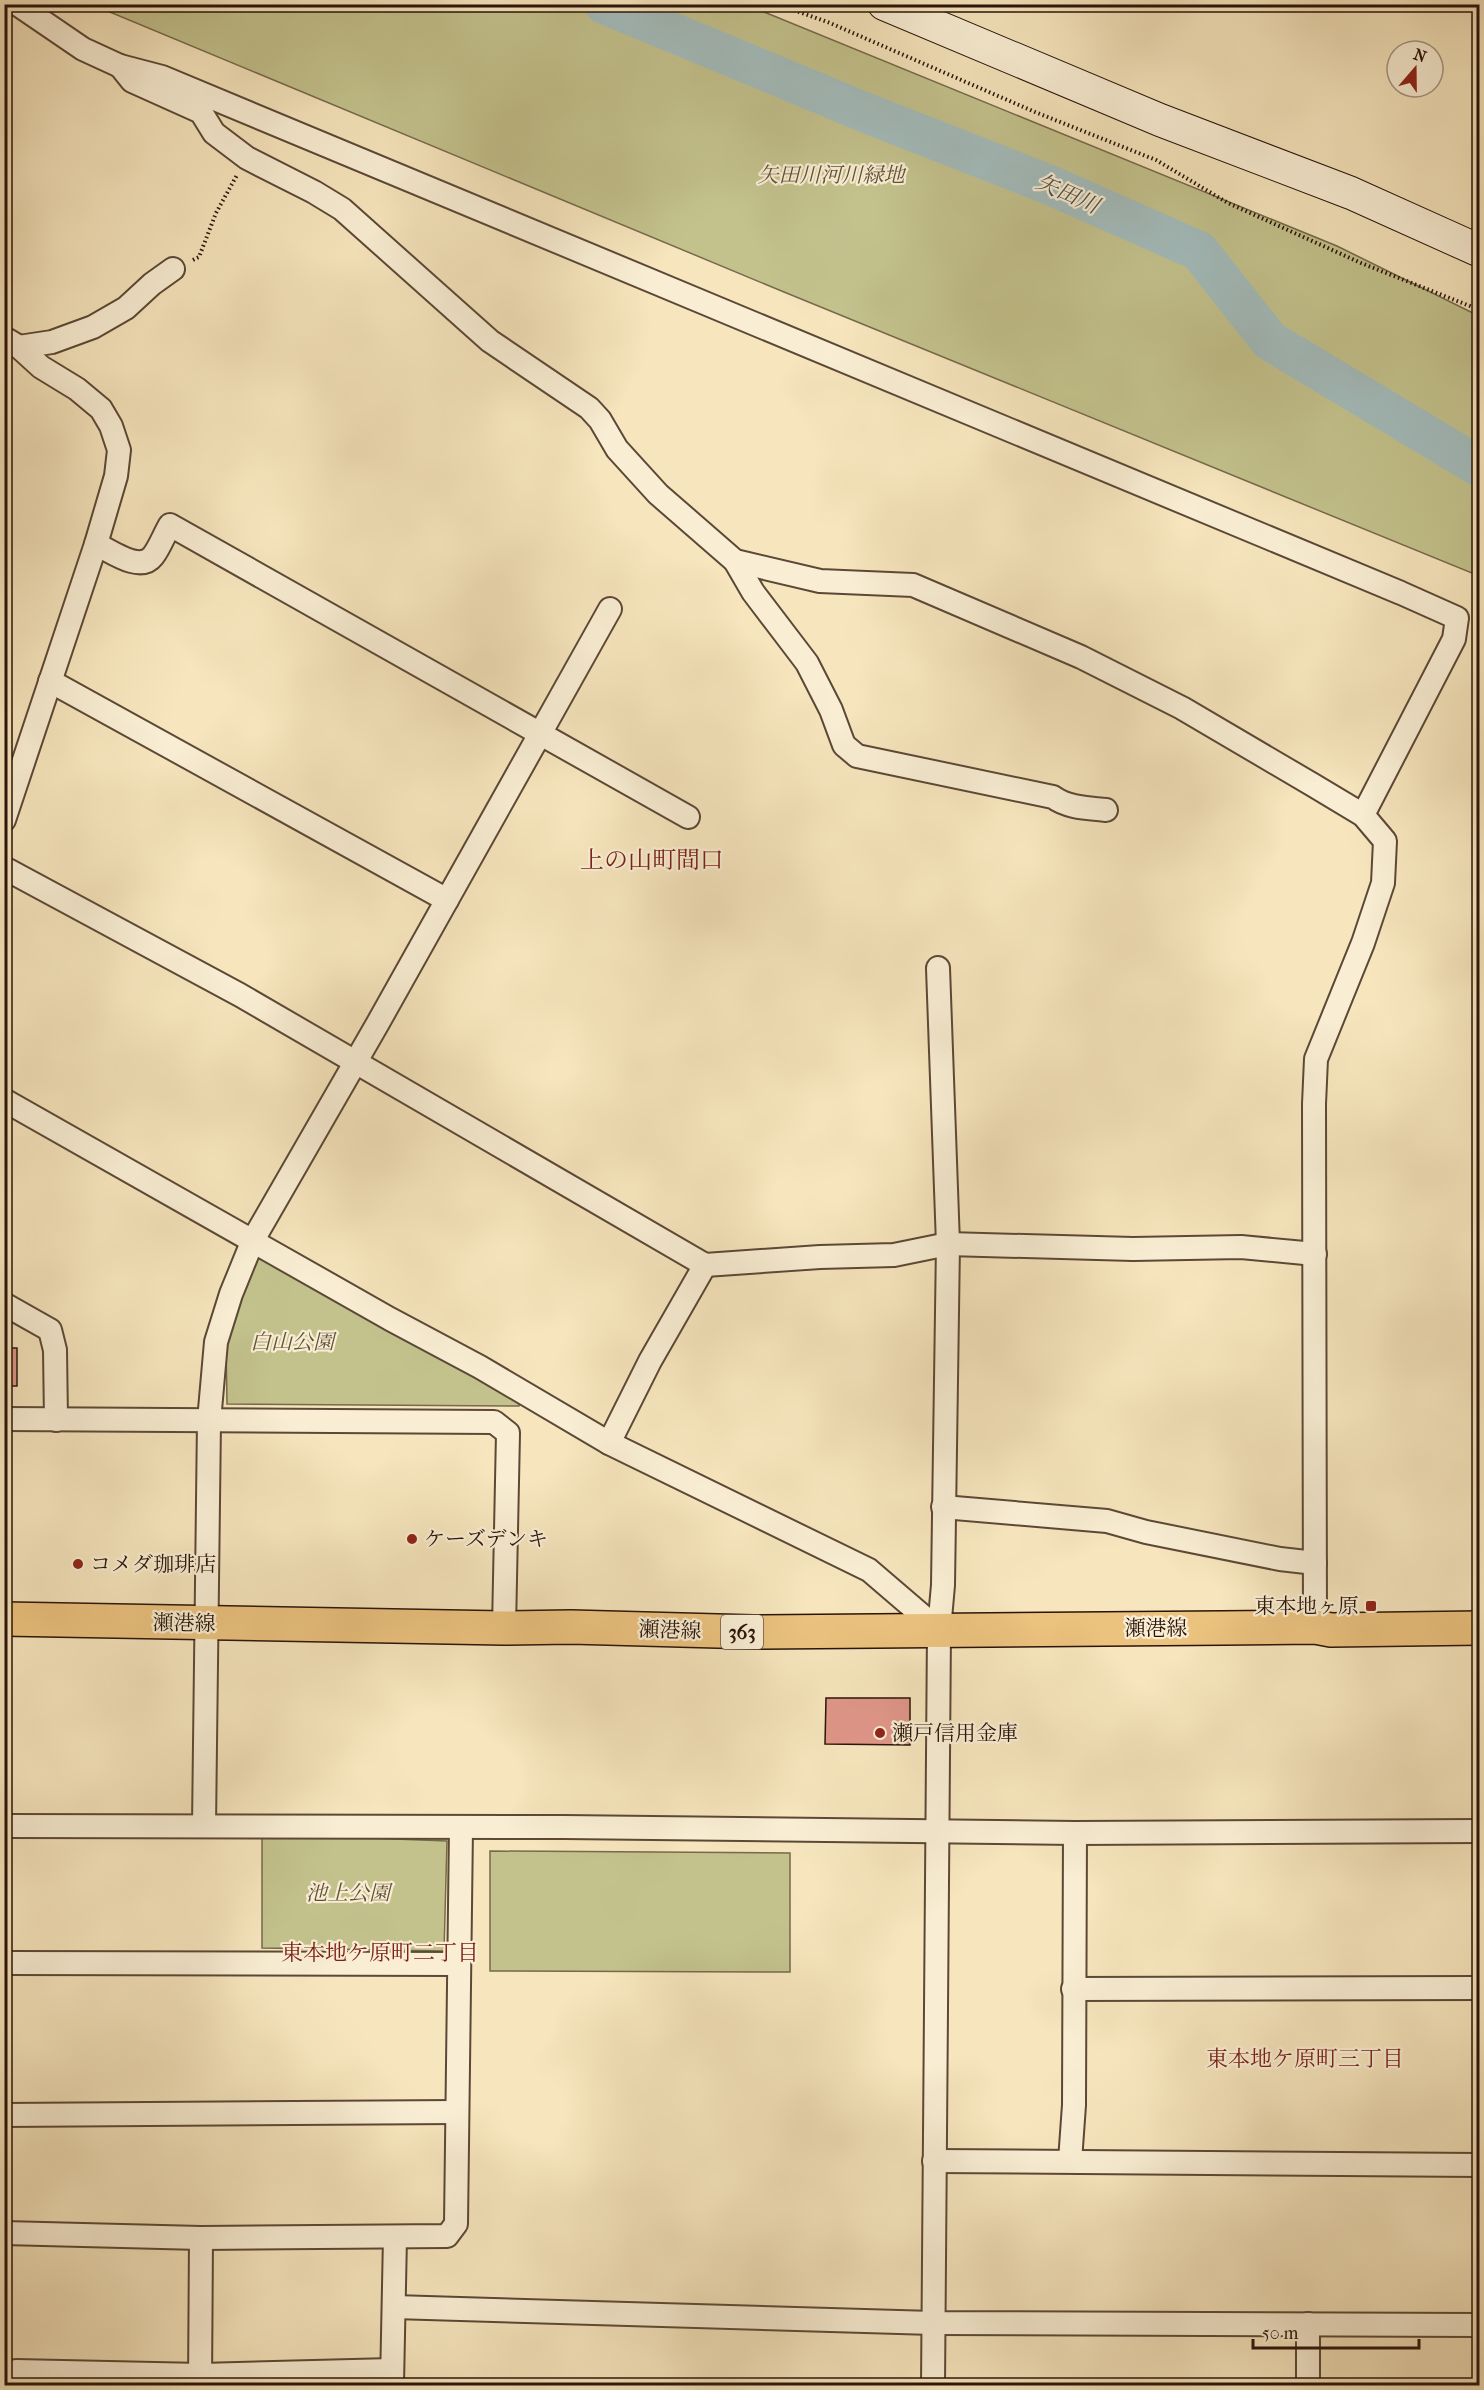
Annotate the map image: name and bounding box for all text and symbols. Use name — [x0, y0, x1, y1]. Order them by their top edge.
north arrow — [1385, 39, 1445, 99]
text: N — [1411, 44, 1430, 67]
park label: 矢田川河川緑地 — [758, 163, 906, 187]
water label: 矢田川 — [1032, 169, 1105, 220]
district label: 上の山町間口 — [580, 846, 724, 874]
park label: 白山公園 — [250, 1330, 337, 1354]
place label: ケーズデンキ — [424, 1527, 548, 1551]
marker: ケーズデンキ — [405, 1532, 419, 1546]
place label: コメダ珈琲店 — [90, 1552, 216, 1576]
marker: コメダ珈琲店 — [71, 1557, 85, 1571]
place label: 東本地ヶ原 — [1254, 1594, 1359, 1618]
marker: 東本地ヶ原 — [1364, 1599, 1378, 1613]
street label: 瀬港線 — [152, 1610, 216, 1636]
road number: 363 — [721, 1615, 763, 1649]
street label: 瀬港線 — [1125, 1616, 1188, 1640]
street label: 瀬港線 — [638, 1617, 702, 1643]
place label: 瀬戸信用金庫 — [892, 1721, 1018, 1745]
marker: 瀬戸信用金庫 — [873, 1726, 887, 1740]
park label: 池上公園 — [306, 1881, 393, 1905]
district label: 東本地ケ原町二丁目 — [281, 1940, 479, 1966]
district label: 東本地ケ原町三丁目 — [1206, 2046, 1404, 2072]
scale bar — [1253, 2312, 1420, 2350]
text: 50 m — [1262, 2323, 1299, 2344]

